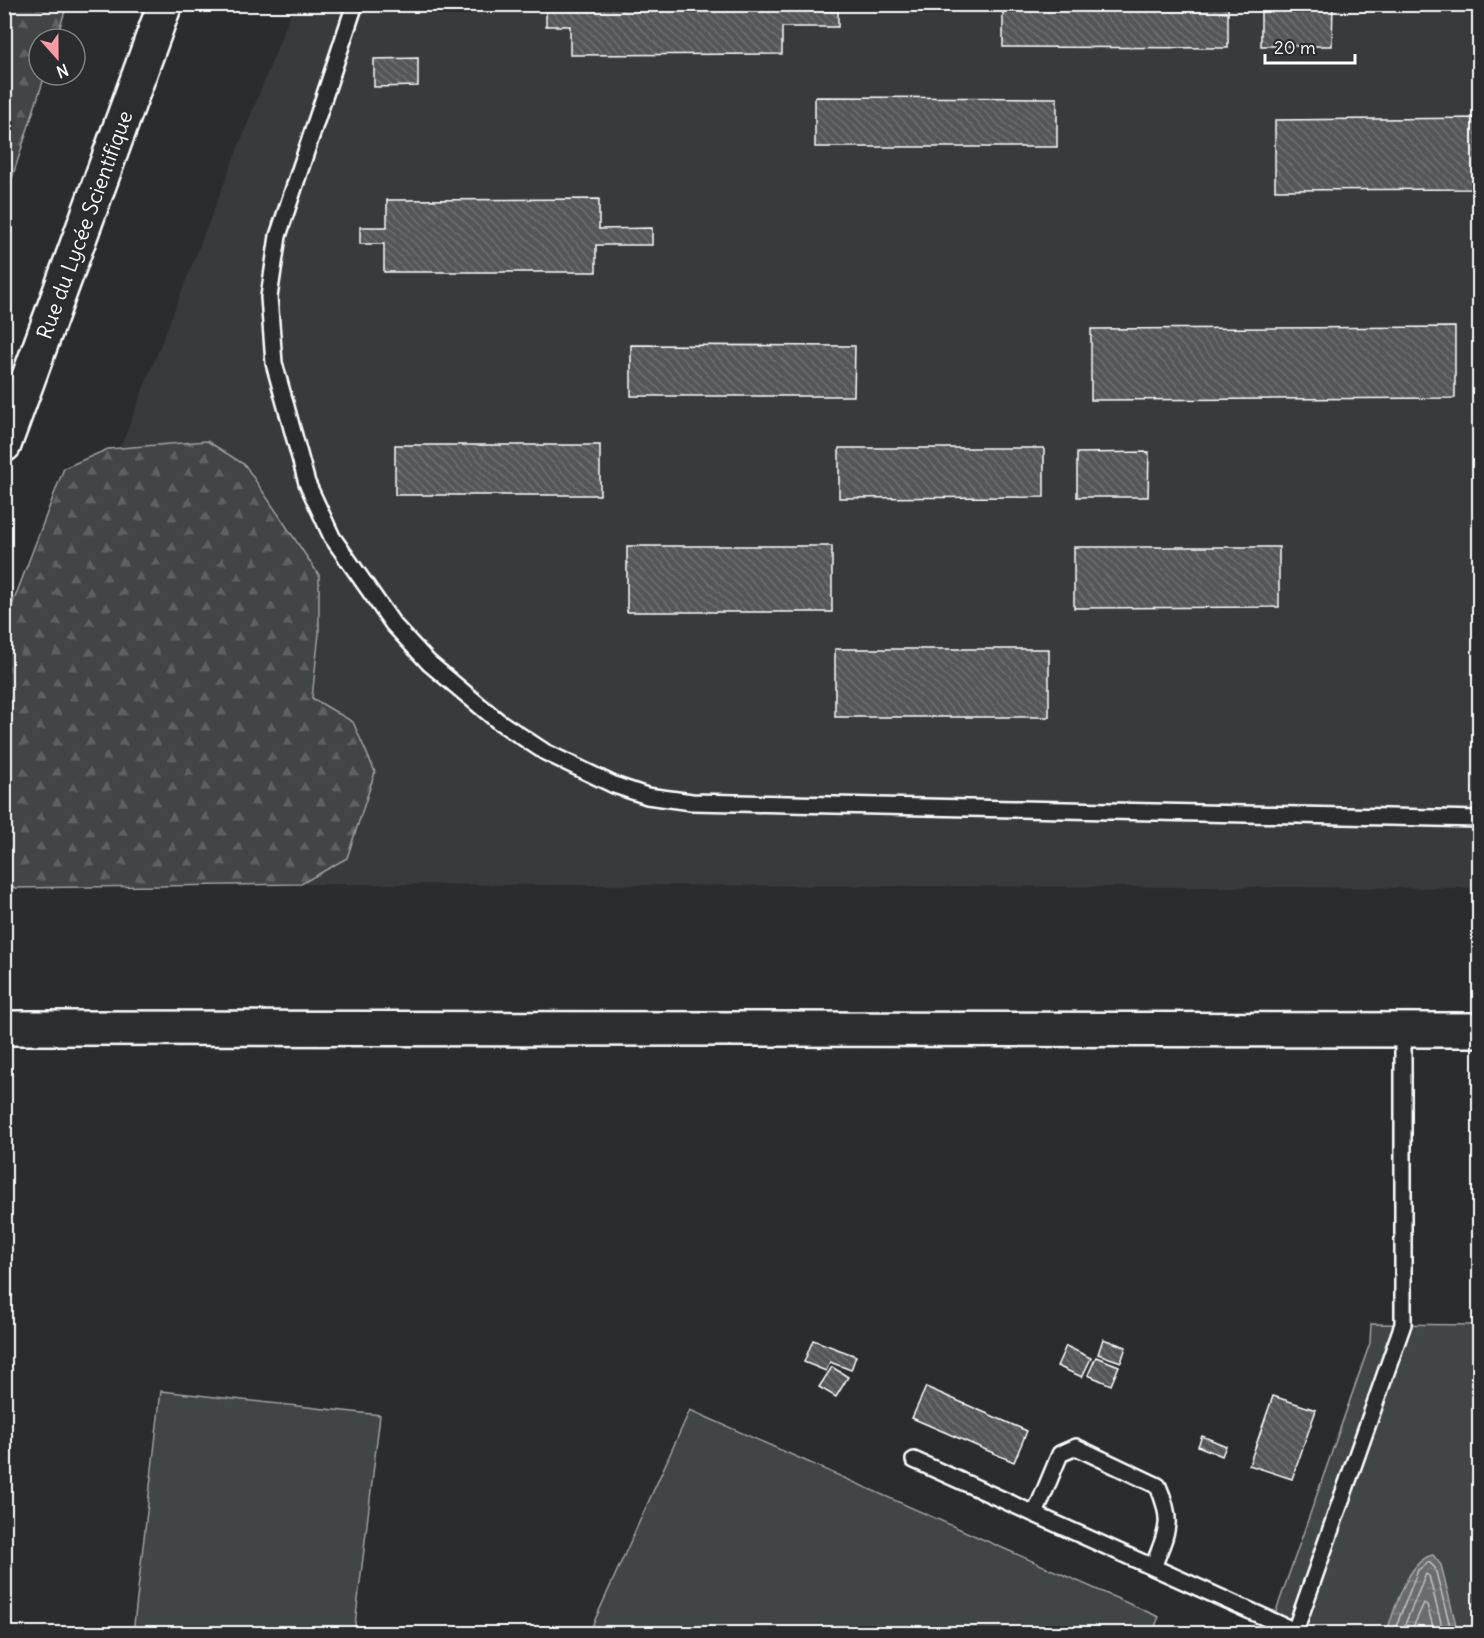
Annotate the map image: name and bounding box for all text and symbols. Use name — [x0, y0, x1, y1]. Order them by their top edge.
north arrow — [27, 27, 87, 87]
scale bar — [1265, 27, 1355, 65]
text: 20 m — [1274, 36, 1316, 59]
text: N — [54, 60, 71, 82]
street label: Rue du Lycée Scientifique — [31, 107, 138, 343]

